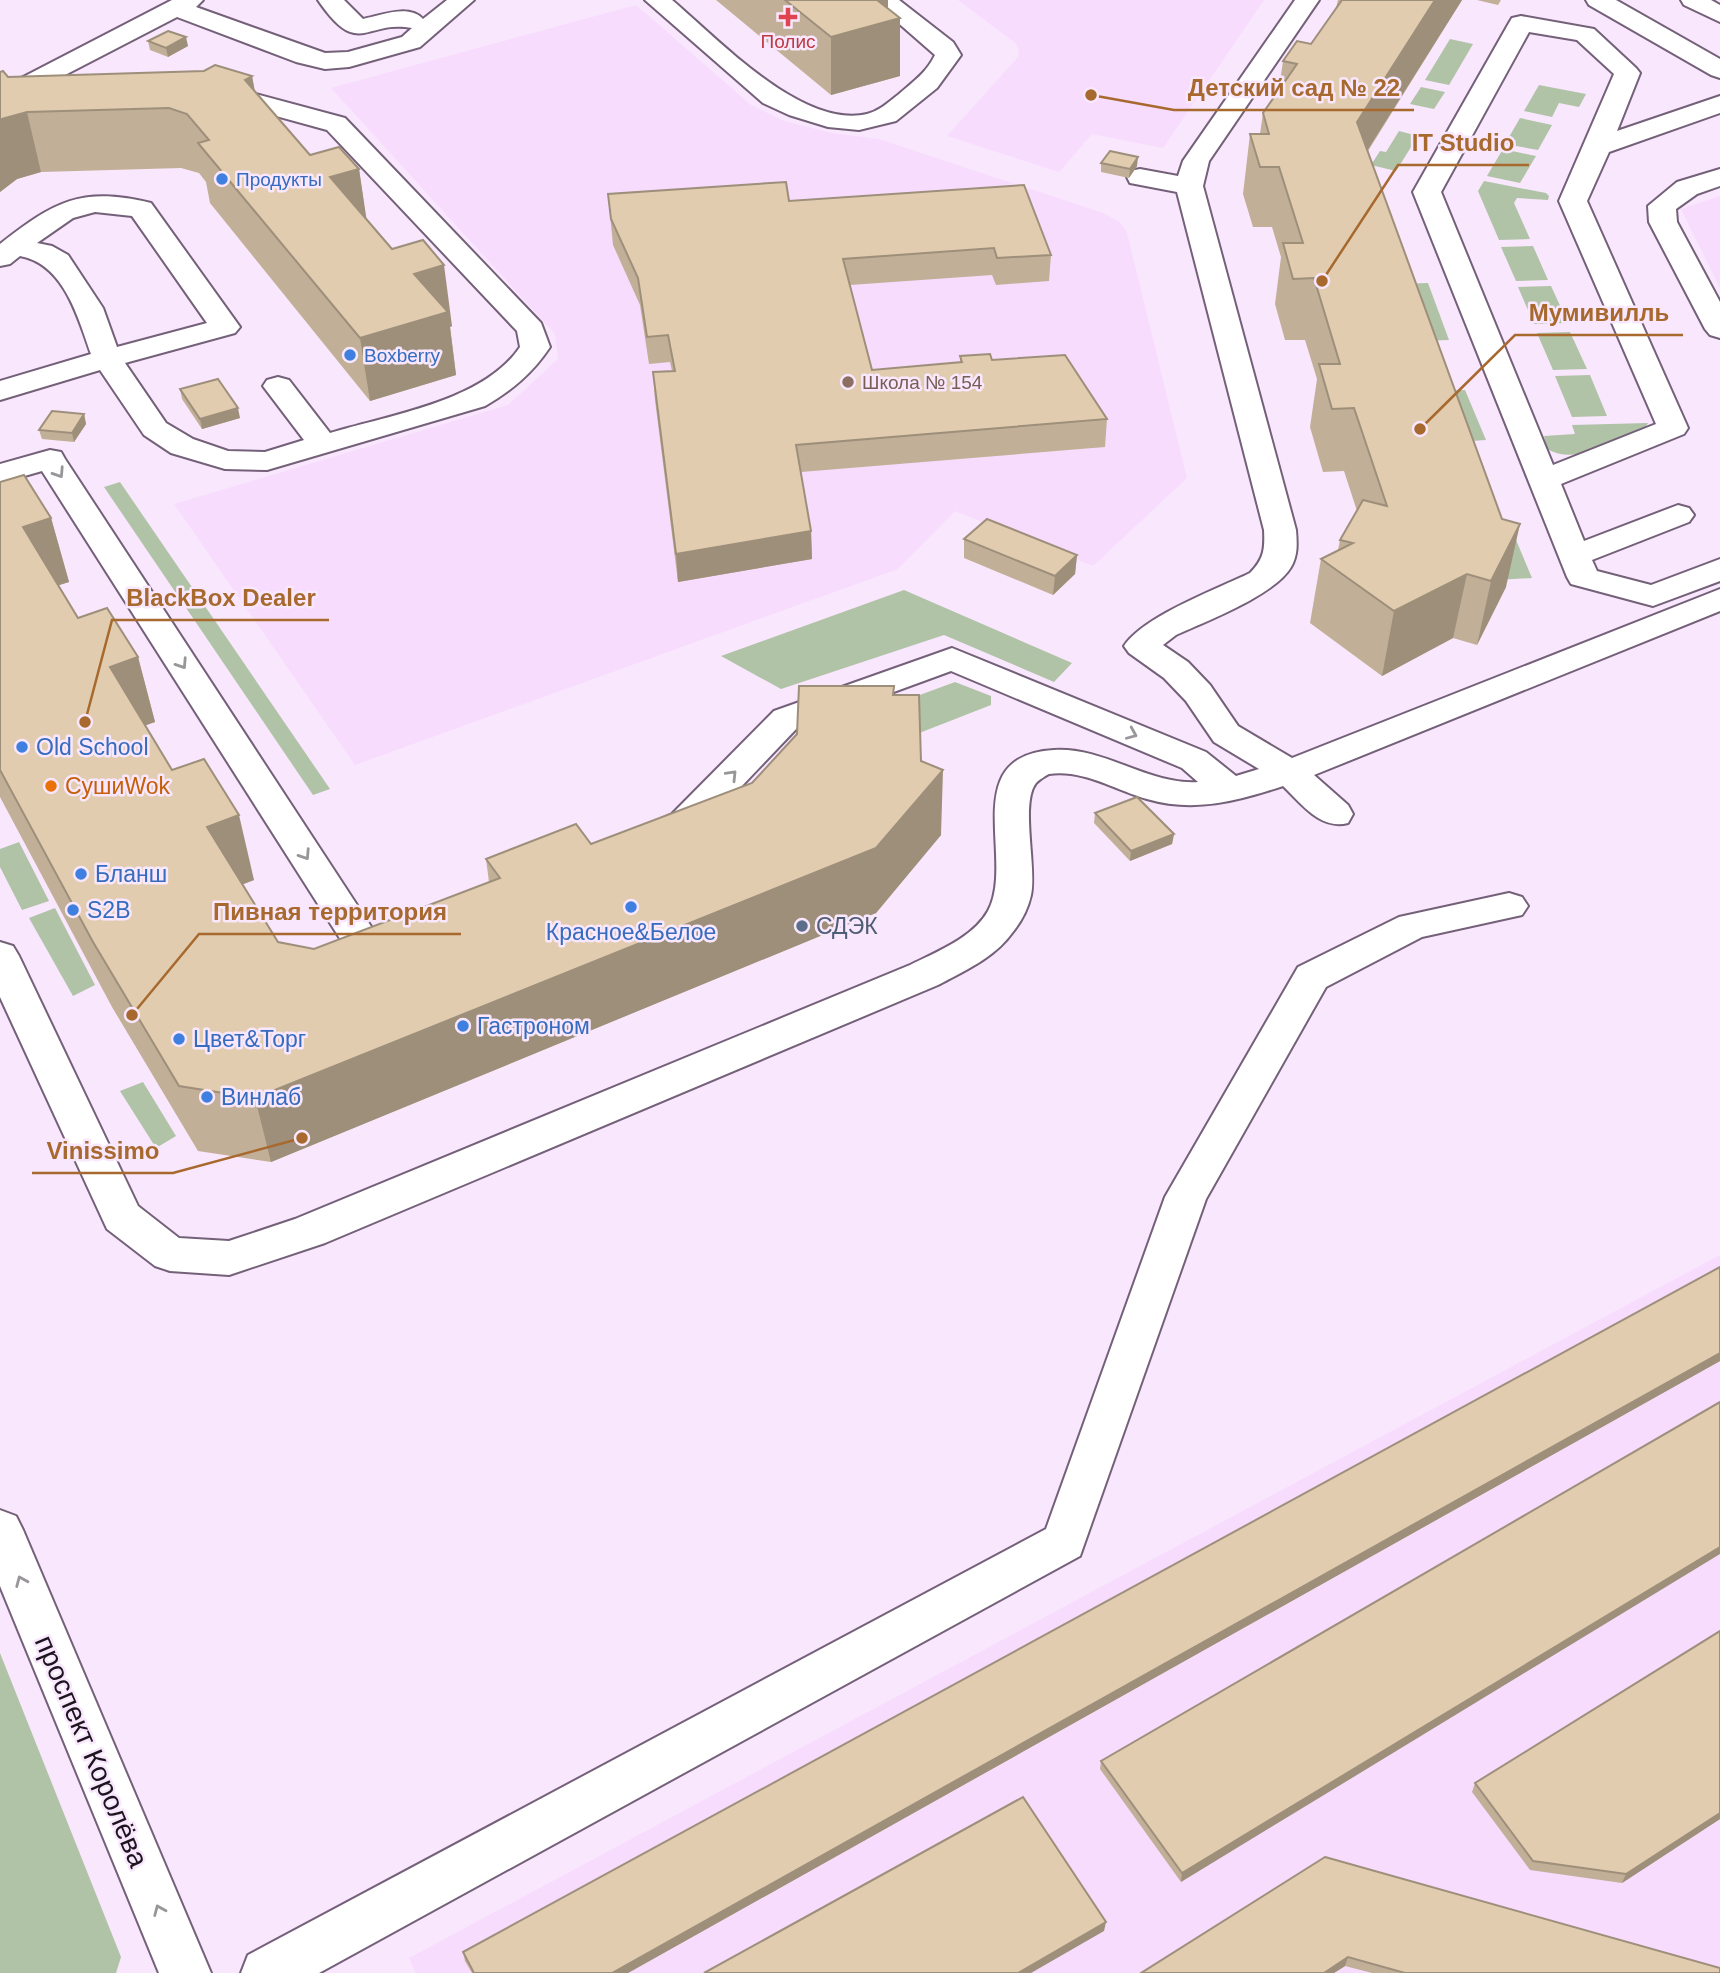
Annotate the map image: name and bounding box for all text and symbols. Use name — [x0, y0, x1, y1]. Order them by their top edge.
marker: Полис — [778, 7, 798, 27]
place label: Полис — [760, 31, 816, 52]
callout: Детский сад № 22 — [1174, 65, 1414, 110]
text: Детский сад № 22 — [1188, 74, 1400, 101]
callout: IT Studio — [1398, 120, 1529, 165]
text: IT Studio — [1412, 129, 1514, 156]
place label: Продукты — [236, 169, 322, 190]
marker: Продукты — [214, 171, 230, 187]
callout: Мумивилль — [1515, 290, 1683, 335]
text: Мумивилль — [1529, 299, 1669, 326]
place label: Boxberry — [364, 345, 441, 366]
marker: Boxberry — [342, 347, 358, 363]
place label: Школа № 154 — [862, 372, 983, 393]
marker: Школа № 154 — [840, 374, 856, 390]
one-way arrow — [50, 465, 63, 478]
callout: BlackBox Dealer — [112, 575, 329, 620]
text: BlackBox Dealer — [126, 584, 316, 611]
one-way arrow — [174, 656, 186, 669]
one-way arrow — [1125, 726, 1138, 740]
place label: Old School — [36, 734, 149, 760]
marker: Old School — [14, 739, 30, 755]
one-way arrow — [723, 770, 736, 783]
place label: СушиWok — [65, 773, 170, 799]
marker: СушиWok — [43, 778, 59, 794]
one-way arrow — [297, 848, 310, 861]
place label: Бланш — [95, 861, 167, 887]
marker: Бланш — [73, 866, 89, 882]
callout: Пивная территория — [199, 889, 461, 934]
place label: S2B — [87, 897, 130, 923]
text: Пивная территория — [213, 898, 447, 925]
marker: Красное&Белое — [623, 899, 639, 915]
marker: S2B — [65, 902, 81, 918]
place label: СДЭК — [816, 913, 878, 939]
marker: СДЭК — [794, 918, 810, 934]
place label: Красное&Белое — [546, 919, 716, 945]
place label: Гастроном — [477, 1013, 590, 1039]
marker: Гастроном — [455, 1018, 471, 1034]
place label: Цвет&Торг — [193, 1026, 306, 1052]
marker: Цвет&Торг — [171, 1031, 187, 1047]
place label: Винлаб — [221, 1084, 301, 1110]
marker: Винлаб — [199, 1089, 215, 1105]
callout: Vinissimo — [32, 1128, 173, 1173]
text: Vinissimo — [47, 1137, 159, 1164]
one-way arrow — [15, 1575, 29, 1588]
street label: проспект Королёва — [29, 1631, 155, 1872]
one-way arrow — [153, 1905, 167, 1917]

